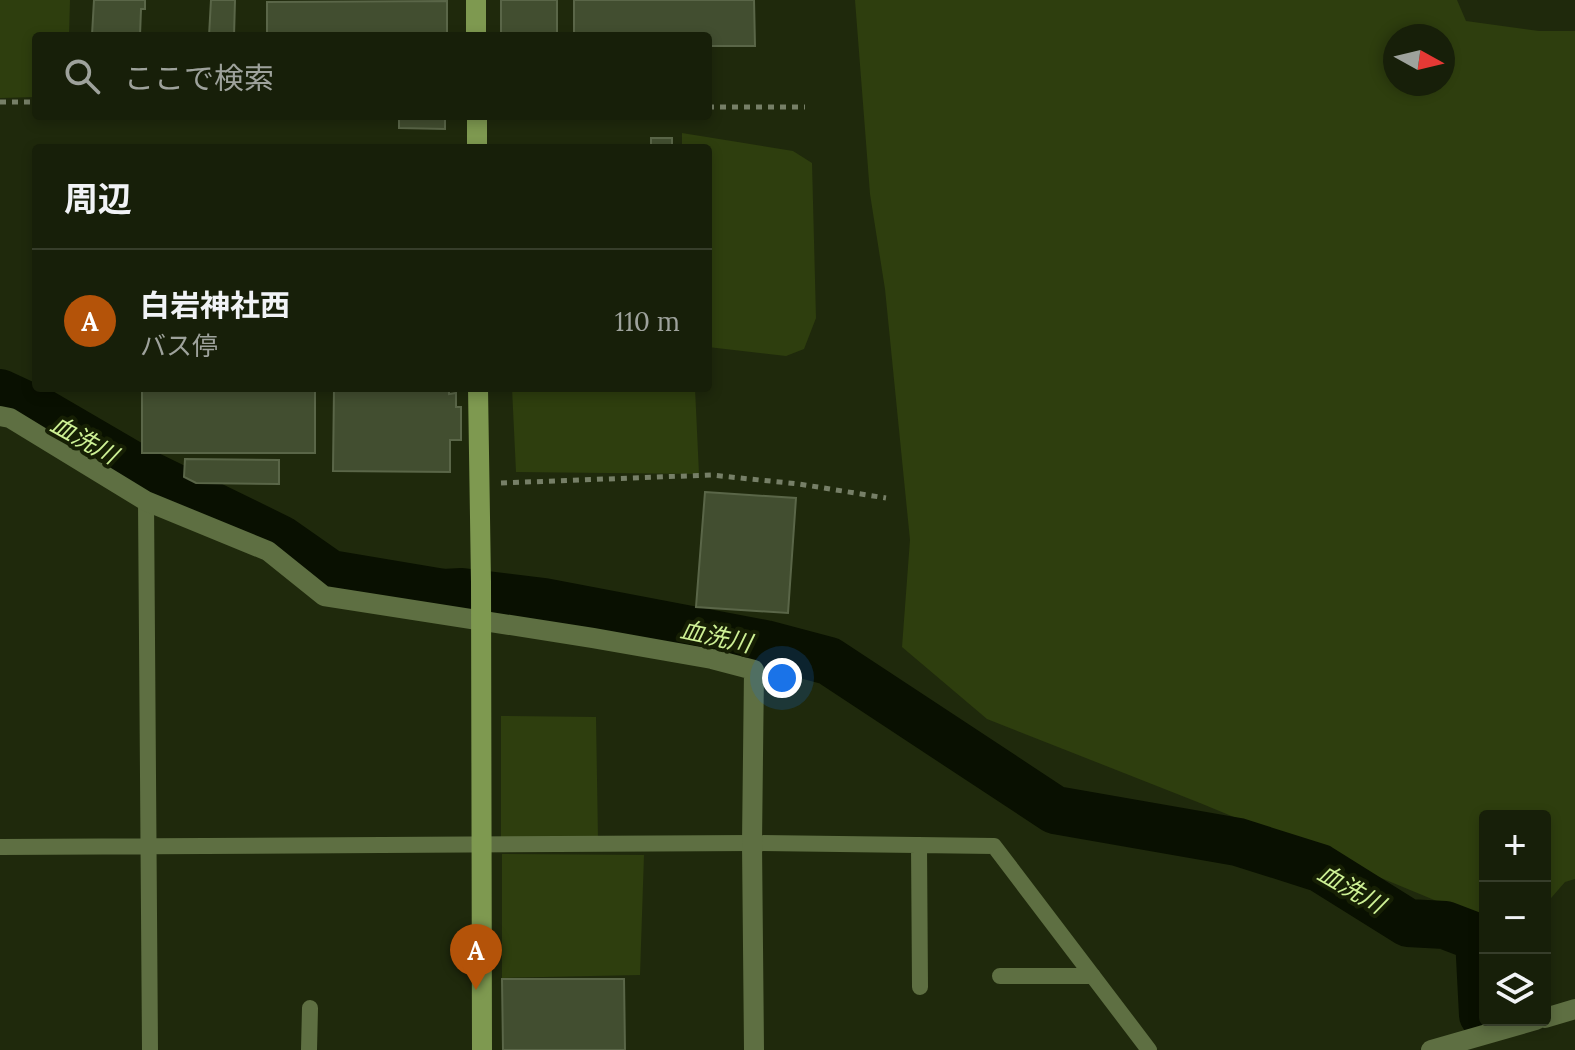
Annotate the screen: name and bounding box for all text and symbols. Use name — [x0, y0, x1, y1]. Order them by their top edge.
north arrow — [1383, 24, 1455, 96]
search box — [32, 32, 712, 120]
icon: search — [60, 54, 104, 98]
text: ここで検索 — [124, 59, 274, 97]
text: 周辺 — [64, 177, 132, 220]
text: 白岩神社西 — [140, 286, 290, 324]
text: A — [81, 305, 99, 338]
text: 110 m — [615, 305, 680, 338]
text: バス停 — [140, 329, 218, 362]
water label: 血洗川 — [45, 409, 126, 472]
water label: 血洗川 — [678, 614, 757, 660]
your location — [762, 658, 802, 698]
map controls — [1479, 810, 1551, 1026]
button: + — [1479, 810, 1551, 882]
water label: 血洗川 — [1312, 857, 1393, 921]
button: − — [1479, 882, 1551, 954]
pin: A — [450, 924, 502, 990]
button: layers — [1479, 954, 1551, 1026]

